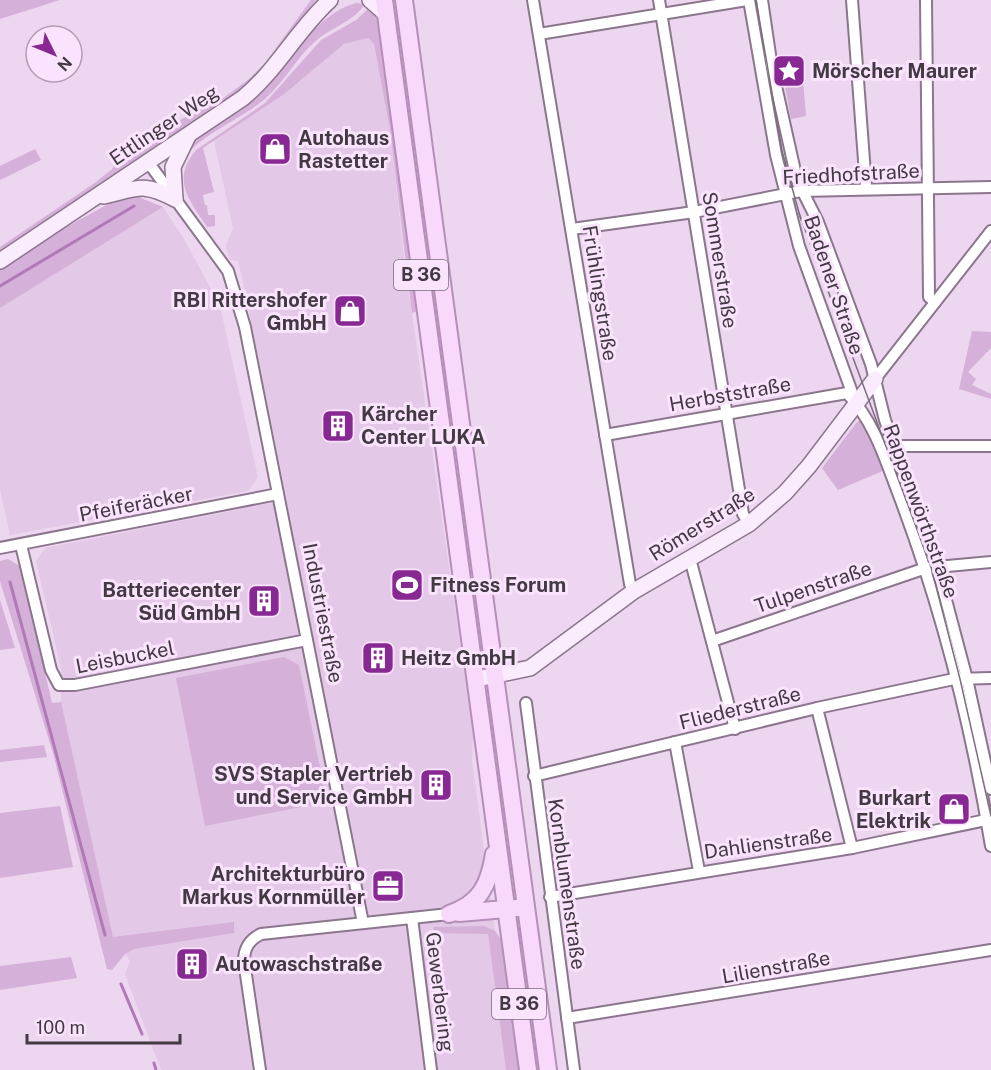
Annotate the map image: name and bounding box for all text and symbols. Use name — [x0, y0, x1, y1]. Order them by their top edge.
north arrow — [24, 24, 84, 84]
text: N — [53, 53, 76, 75]
place icon: Mörscher Maurer — [771, 53, 807, 89]
place label: Mörscher Maurer — [812, 59, 977, 83]
street label: Ettlinger Weg — [105, 80, 223, 170]
place label: Autohaus Rastetter — [298, 126, 389, 173]
shop icon: Autohaus Rastetter — [257, 131, 293, 167]
street label: Friedhofstraße — [782, 158, 920, 190]
street label: Sommerstraße — [697, 190, 743, 330]
street label: Badener Straße — [799, 212, 869, 358]
street label: Frühlingstraße — [577, 223, 623, 363]
road number: B 36 — [394, 260, 448, 290]
place label: RBI Rittershofer GmbH — [173, 288, 327, 335]
shop icon: RBI Rittershofer GmbH — [332, 293, 368, 329]
street label: Herbststraße — [667, 371, 793, 417]
place label: Kärcher Center LUKA — [361, 402, 486, 449]
building icon: Kärcher Center LUKA — [320, 408, 356, 444]
street label: Rappenwörthstraße — [878, 421, 964, 601]
street label: Pfeiferäcker — [77, 481, 195, 527]
street label: Römerstraße — [645, 482, 759, 566]
street label: Industriestraße — [298, 541, 348, 685]
street label: Tulpenstraße — [751, 556, 875, 618]
sports icon: Fitness Forum — [389, 567, 425, 603]
place label: Fitness Forum — [430, 573, 566, 597]
place label: Batteriecenter Süd GmbH — [102, 578, 241, 625]
building icon: Batteriecenter Süd GmbH — [246, 583, 282, 619]
street label: Leisbuckel — [74, 636, 176, 678]
building icon: Heitz GmbH — [360, 640, 396, 676]
place label: Heitz GmbH — [401, 646, 516, 670]
street label: Fliederstraße — [677, 681, 803, 735]
place label: SVS Stapler Vertrieb und Service GmbH — [214, 762, 413, 809]
building icon: SVS Stapler Vertrieb und Service GmbH — [418, 767, 454, 803]
place label: Burkart Elektrik — [856, 786, 931, 833]
shop icon: Burkart Elektrik — [936, 791, 972, 827]
street label: Kornblumenstraße — [543, 797, 591, 971]
street label: Dahlienstraße — [702, 822, 834, 864]
place label: Architekturbüro Markus Kornmüller — [182, 862, 365, 909]
office icon: Architekturbüro Markus Kornmüller — [370, 868, 406, 904]
street label: Gewerbering — [421, 931, 459, 1053]
building icon: Autowaschstraße — [174, 946, 210, 982]
street label: Lilienstraße — [720, 946, 832, 988]
place label: Autowaschstraße — [215, 952, 382, 976]
road number: B 36 — [492, 989, 546, 1019]
scale bar — [27, 1007, 180, 1045]
text: 100 m — [36, 1017, 85, 1038]

